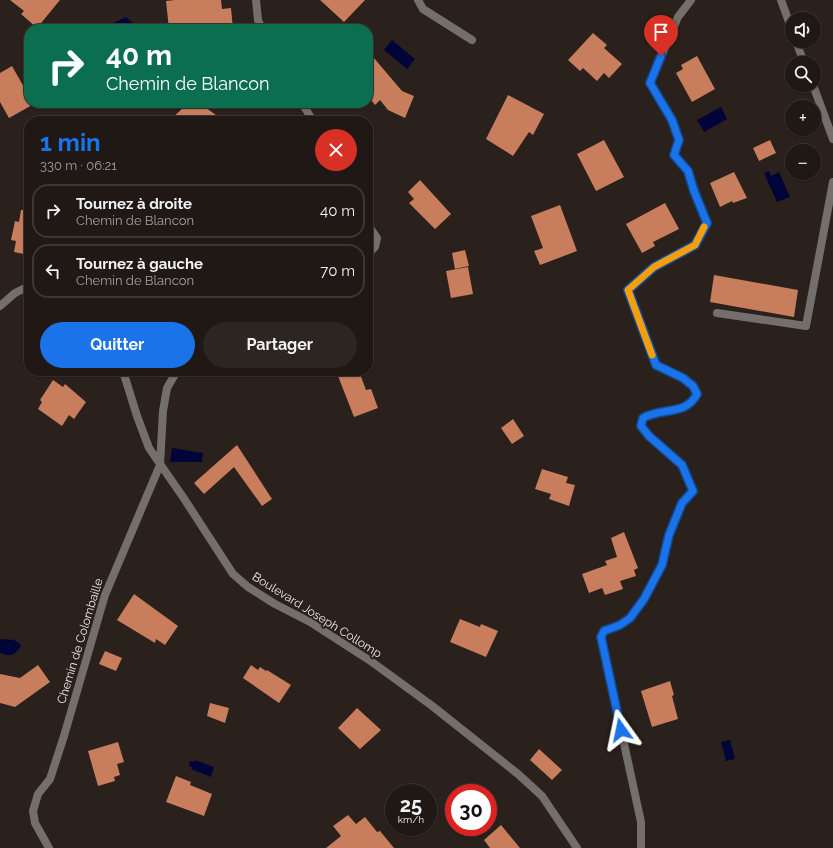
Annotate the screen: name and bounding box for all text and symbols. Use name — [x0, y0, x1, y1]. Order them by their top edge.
map controls — [785, 12, 821, 180]
button: sound — [785, 12, 821, 48]
pin — [644, 15, 678, 56]
icon: arrive — [650, 21, 672, 43]
text: 40 m — [106, 39, 172, 72]
icon: right — [40, 40, 92, 92]
button: search — [785, 56, 821, 92]
text: Chemin de Blancon — [106, 73, 270, 94]
button: + — [785, 100, 821, 136]
text: 1 min — [40, 128, 101, 157]
button: close — [315, 129, 357, 171]
button: − — [785, 144, 821, 180]
text: 330 m · 06:21 — [40, 158, 117, 173]
text: Tournez à droite — [76, 195, 192, 213]
icon: right — [42, 200, 64, 222]
text: 40 m — [320, 202, 355, 220]
text: Chemin de Blancon — [76, 213, 194, 228]
text: Tournez à gauche — [76, 255, 203, 273]
icon: left — [42, 260, 64, 282]
text: 70 m — [320, 262, 355, 280]
text: Chemin de Blancon — [76, 273, 194, 288]
button: Quitter — [40, 322, 195, 368]
button: Partager — [203, 322, 357, 368]
street label: Boulevard Joseph Collomp — [250, 569, 384, 661]
street label: Chemin de Colombaille — [54, 577, 106, 705]
position arrow — [600, 709, 642, 751]
speed limit sign: 30 — [445, 784, 497, 836]
text: 25 — [400, 793, 422, 817]
text: km/h — [398, 814, 424, 825]

